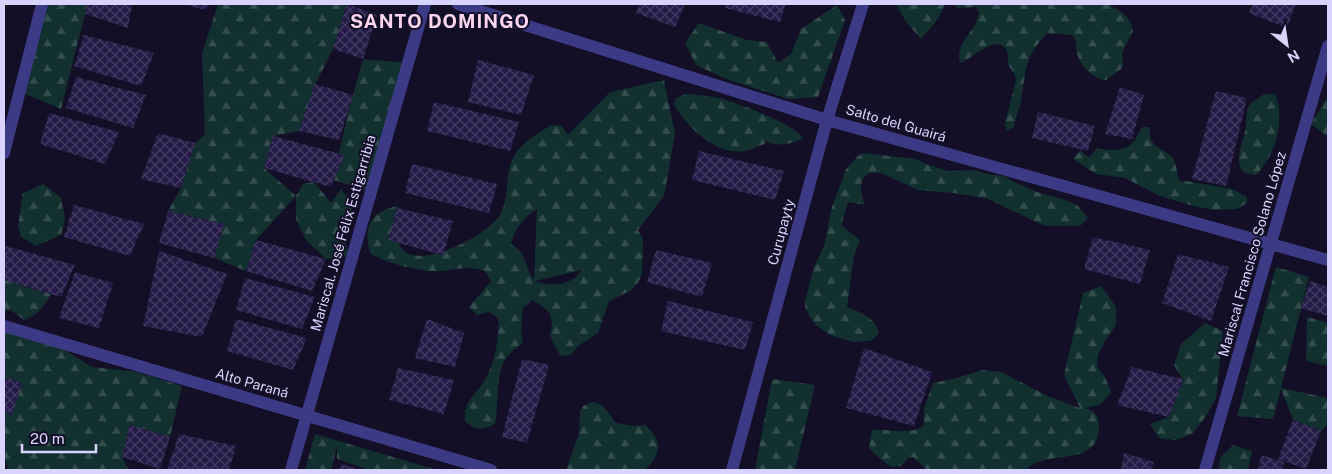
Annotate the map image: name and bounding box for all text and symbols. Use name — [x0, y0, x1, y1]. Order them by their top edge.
district label: SANTO DOMINGO — [350, 10, 530, 32]
north arrow — [1262, 20, 1312, 70]
text: N — [1285, 47, 1302, 66]
street label: Salto del Guairá — [844, 101, 948, 145]
street label: Mariscal. José Félix Estigarribia — [307, 133, 379, 333]
street label: Mariscal Francisco Solano López — [1215, 149, 1289, 358]
street label: Curupayty — [765, 197, 798, 267]
street label: Alto Paraná — [214, 365, 290, 401]
scale bar — [22, 422, 96, 454]
text: 20 m — [30, 430, 65, 447]

